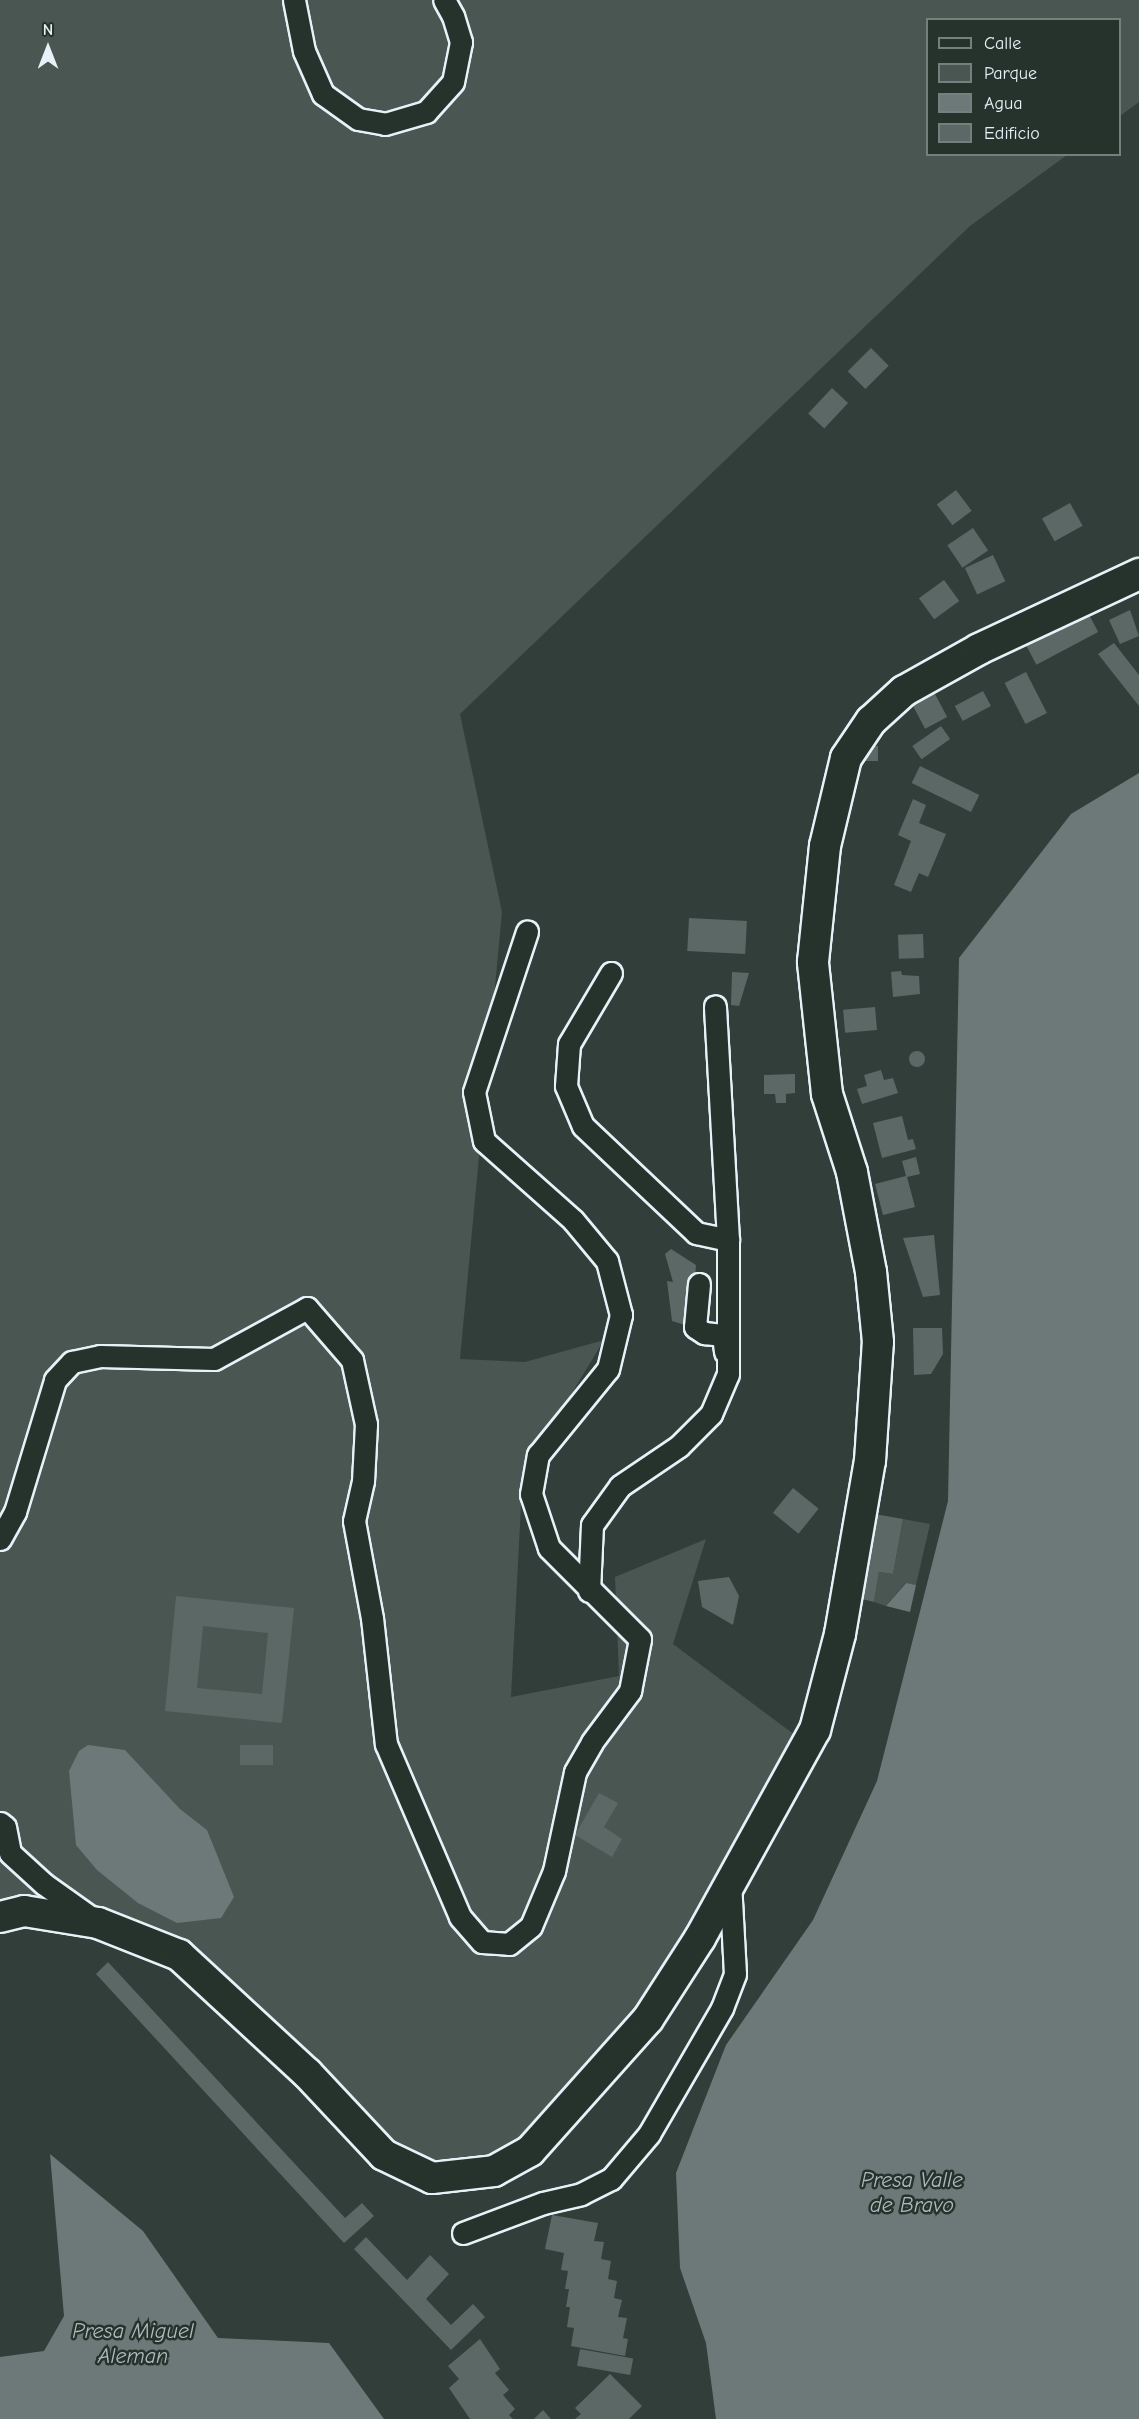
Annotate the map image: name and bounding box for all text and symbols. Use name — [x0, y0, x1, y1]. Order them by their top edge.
north arrow — [18, 18, 78, 78]
legend — [926, 18, 1121, 156]
text: N — [43, 21, 53, 39]
text: Calle — [984, 33, 1021, 54]
text: Parque — [984, 63, 1037, 84]
text: Agua — [984, 93, 1022, 114]
text: Edificio — [984, 123, 1040, 144]
water label: Presa Valle de Bravo — [861, 2167, 963, 2218]
water label: Presa Miguel Aleman — [72, 2318, 194, 2370]

